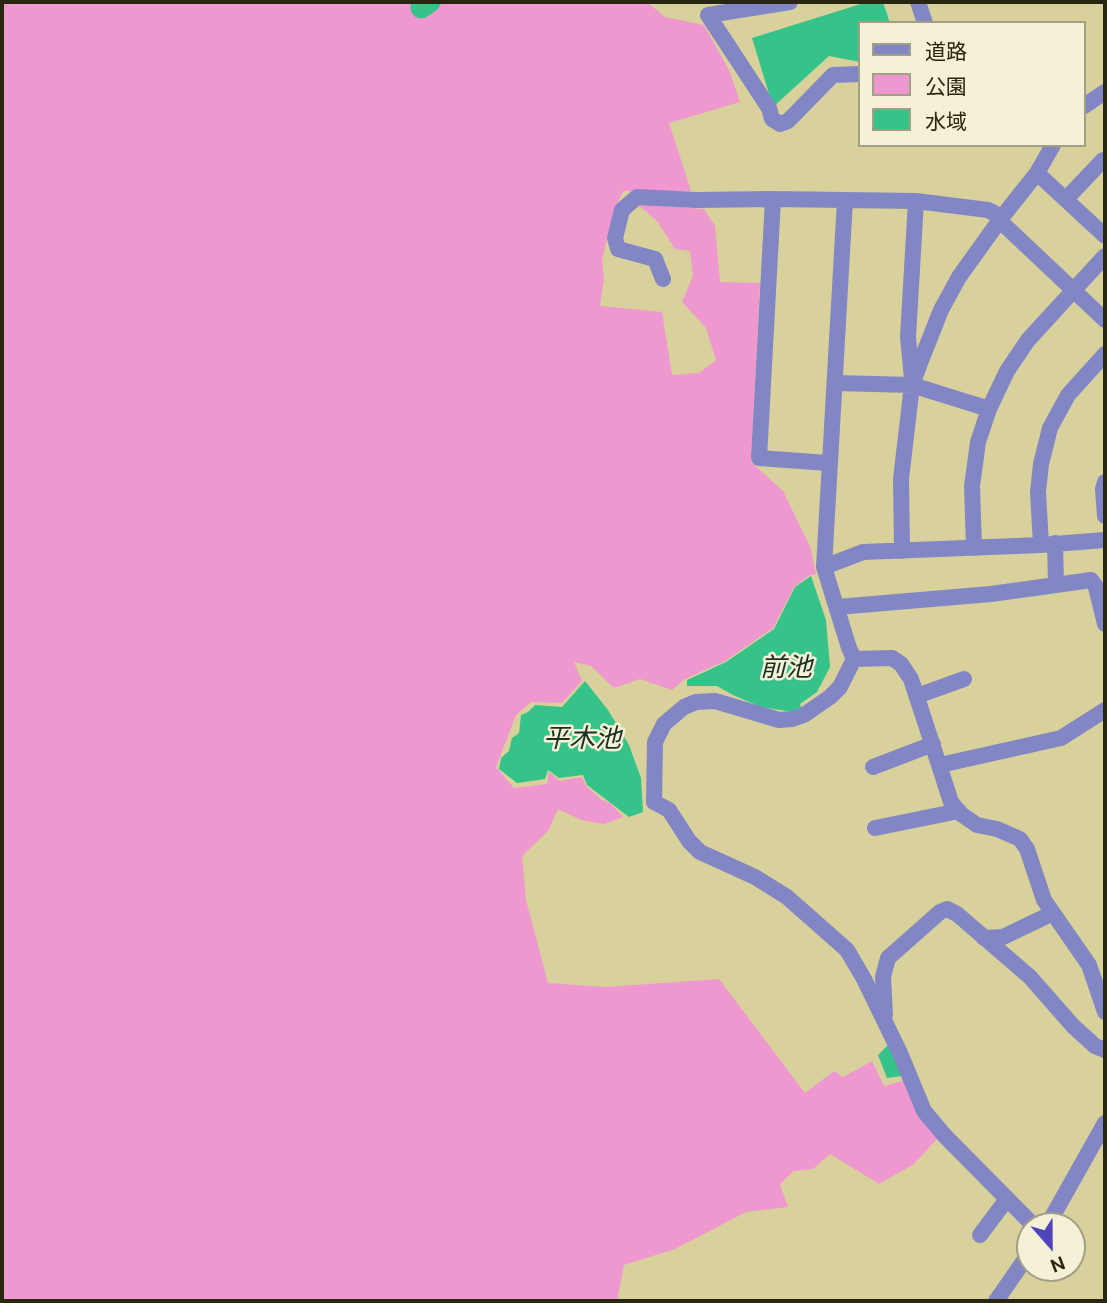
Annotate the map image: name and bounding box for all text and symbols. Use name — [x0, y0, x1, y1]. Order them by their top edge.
legend — [858, 21, 1086, 147]
text: 道路 — [925, 39, 967, 63]
text: 公園 — [925, 74, 967, 98]
text: 水域 — [925, 109, 967, 133]
water label: 前池 — [760, 651, 812, 683]
water label: 平木池 — [543, 722, 621, 754]
north arrow — [1016, 1212, 1086, 1282]
text: N — [1047, 1252, 1068, 1278]

